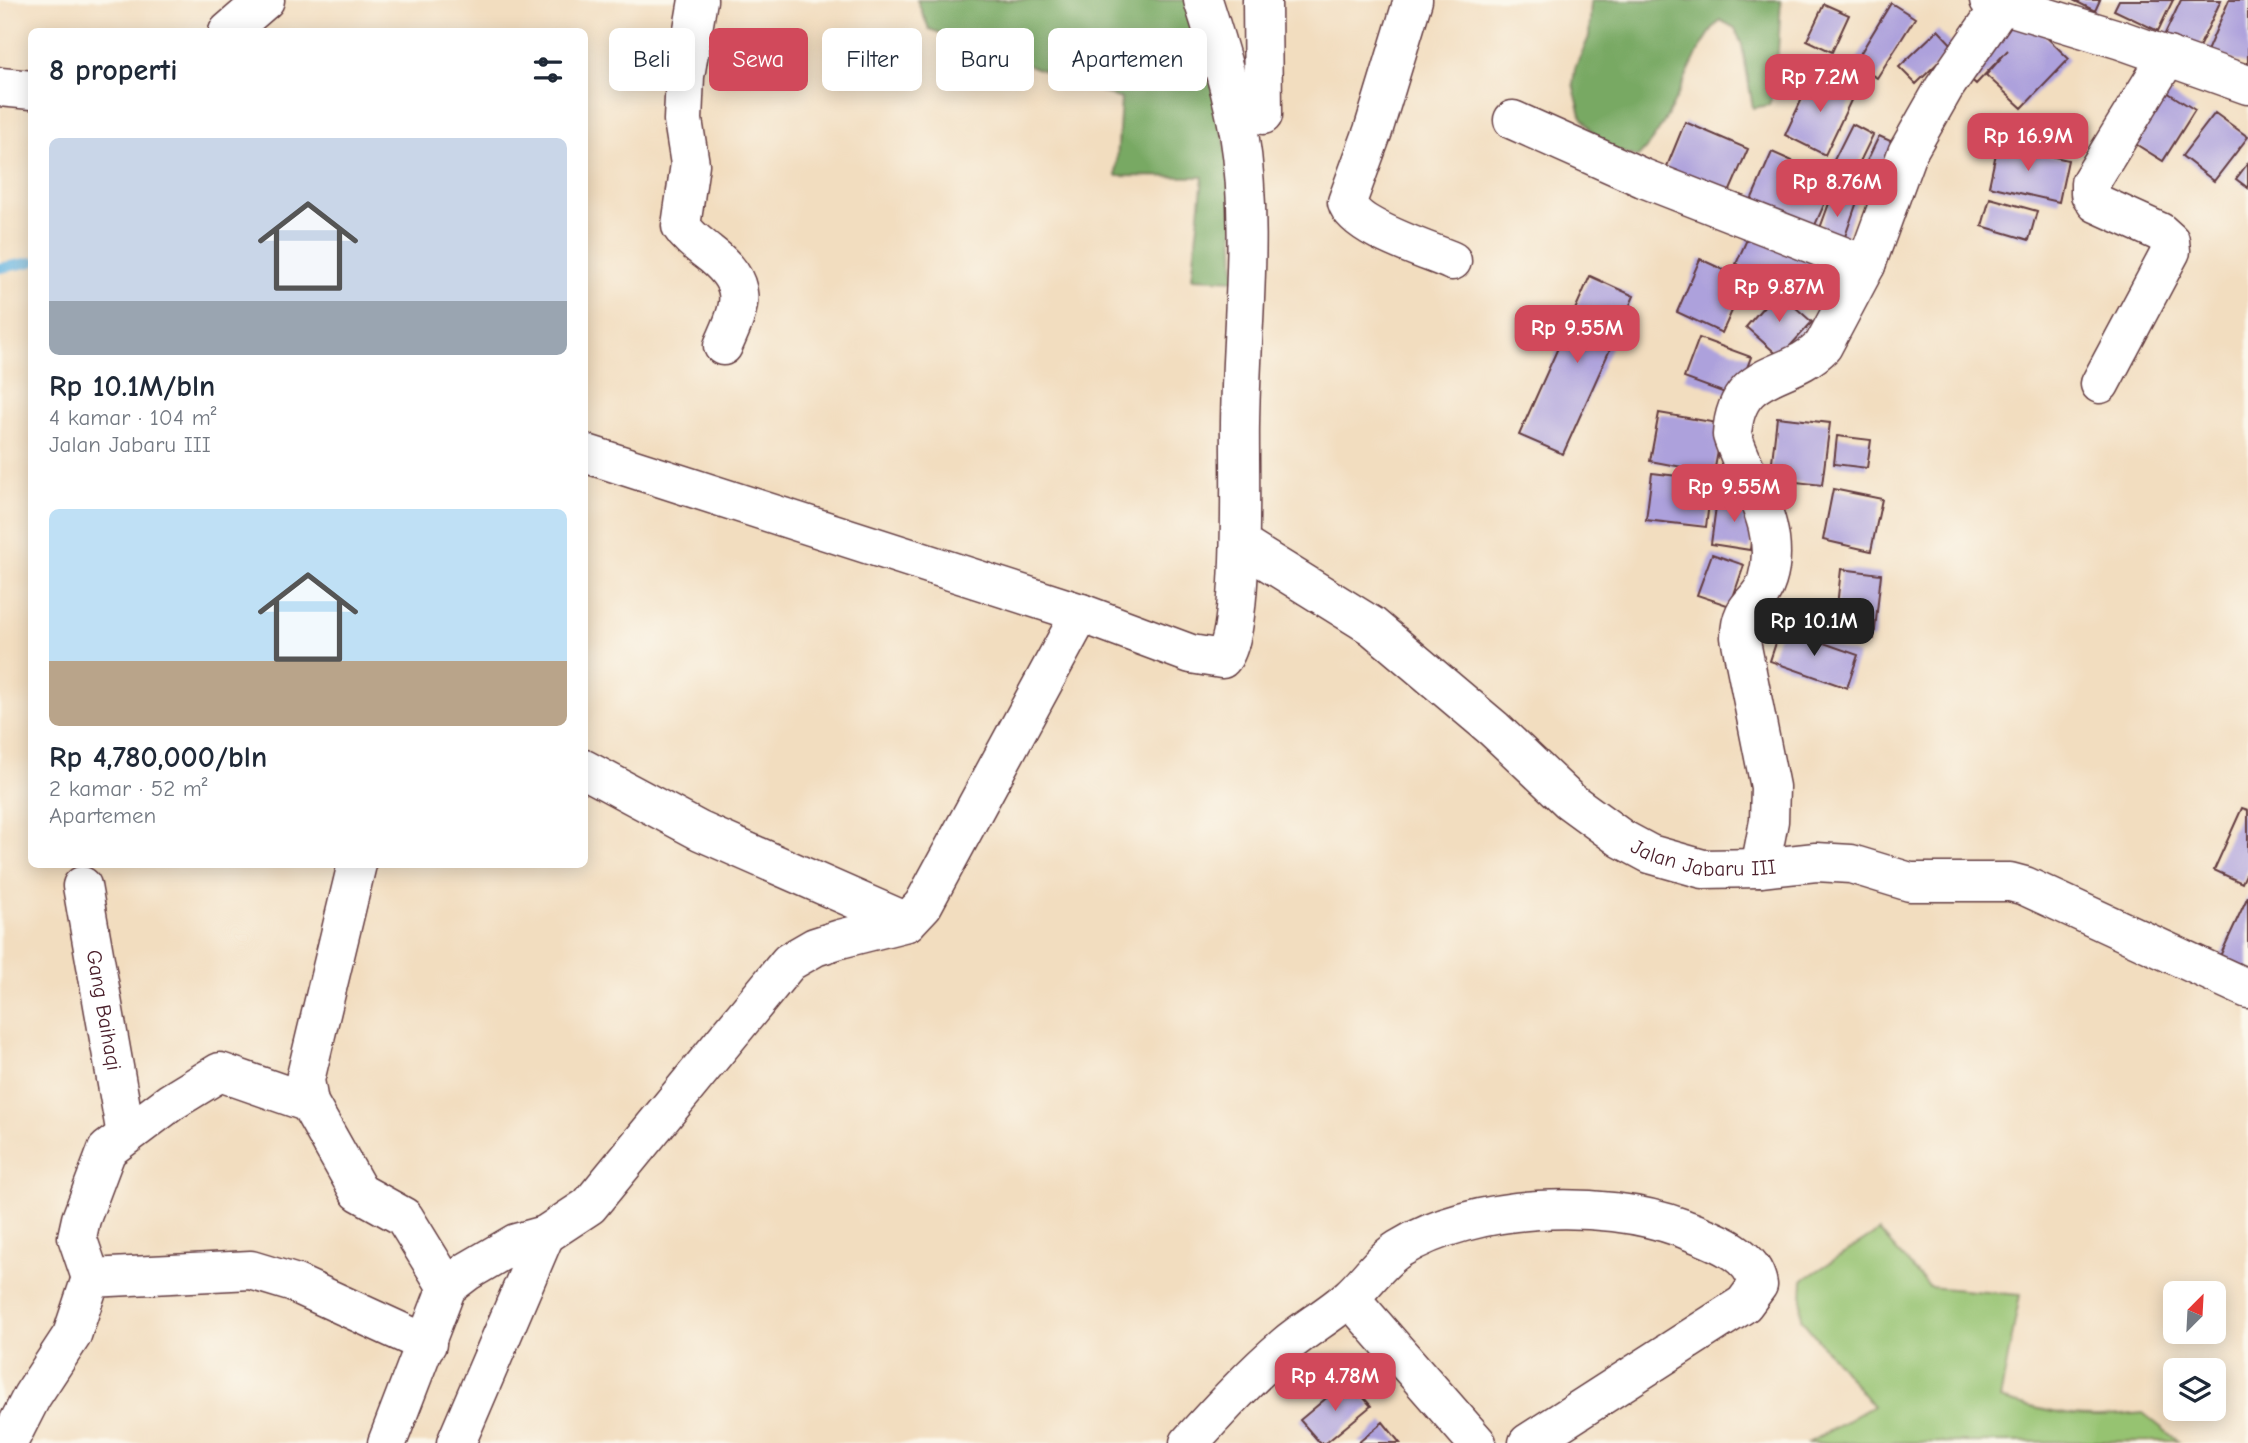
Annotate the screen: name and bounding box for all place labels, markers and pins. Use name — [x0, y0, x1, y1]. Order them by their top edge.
pin: Rp 7.2M — [1755, 54, 1885, 114]
pin: Rp 16.9M — [1956, 114, 2100, 173]
pin: Rp 8.76M — [1765, 160, 1909, 219]
pin: Rp 9.87M — [1707, 264, 1851, 324]
pin: Rp 9.55M — [1505, 306, 1649, 365]
pin: Rp 9.55M — [1662, 464, 1806, 524]
pin: Rp 10.1M — [1742, 598, 1886, 658]
pin: Rp 4.78M — [1263, 1354, 1407, 1413]

